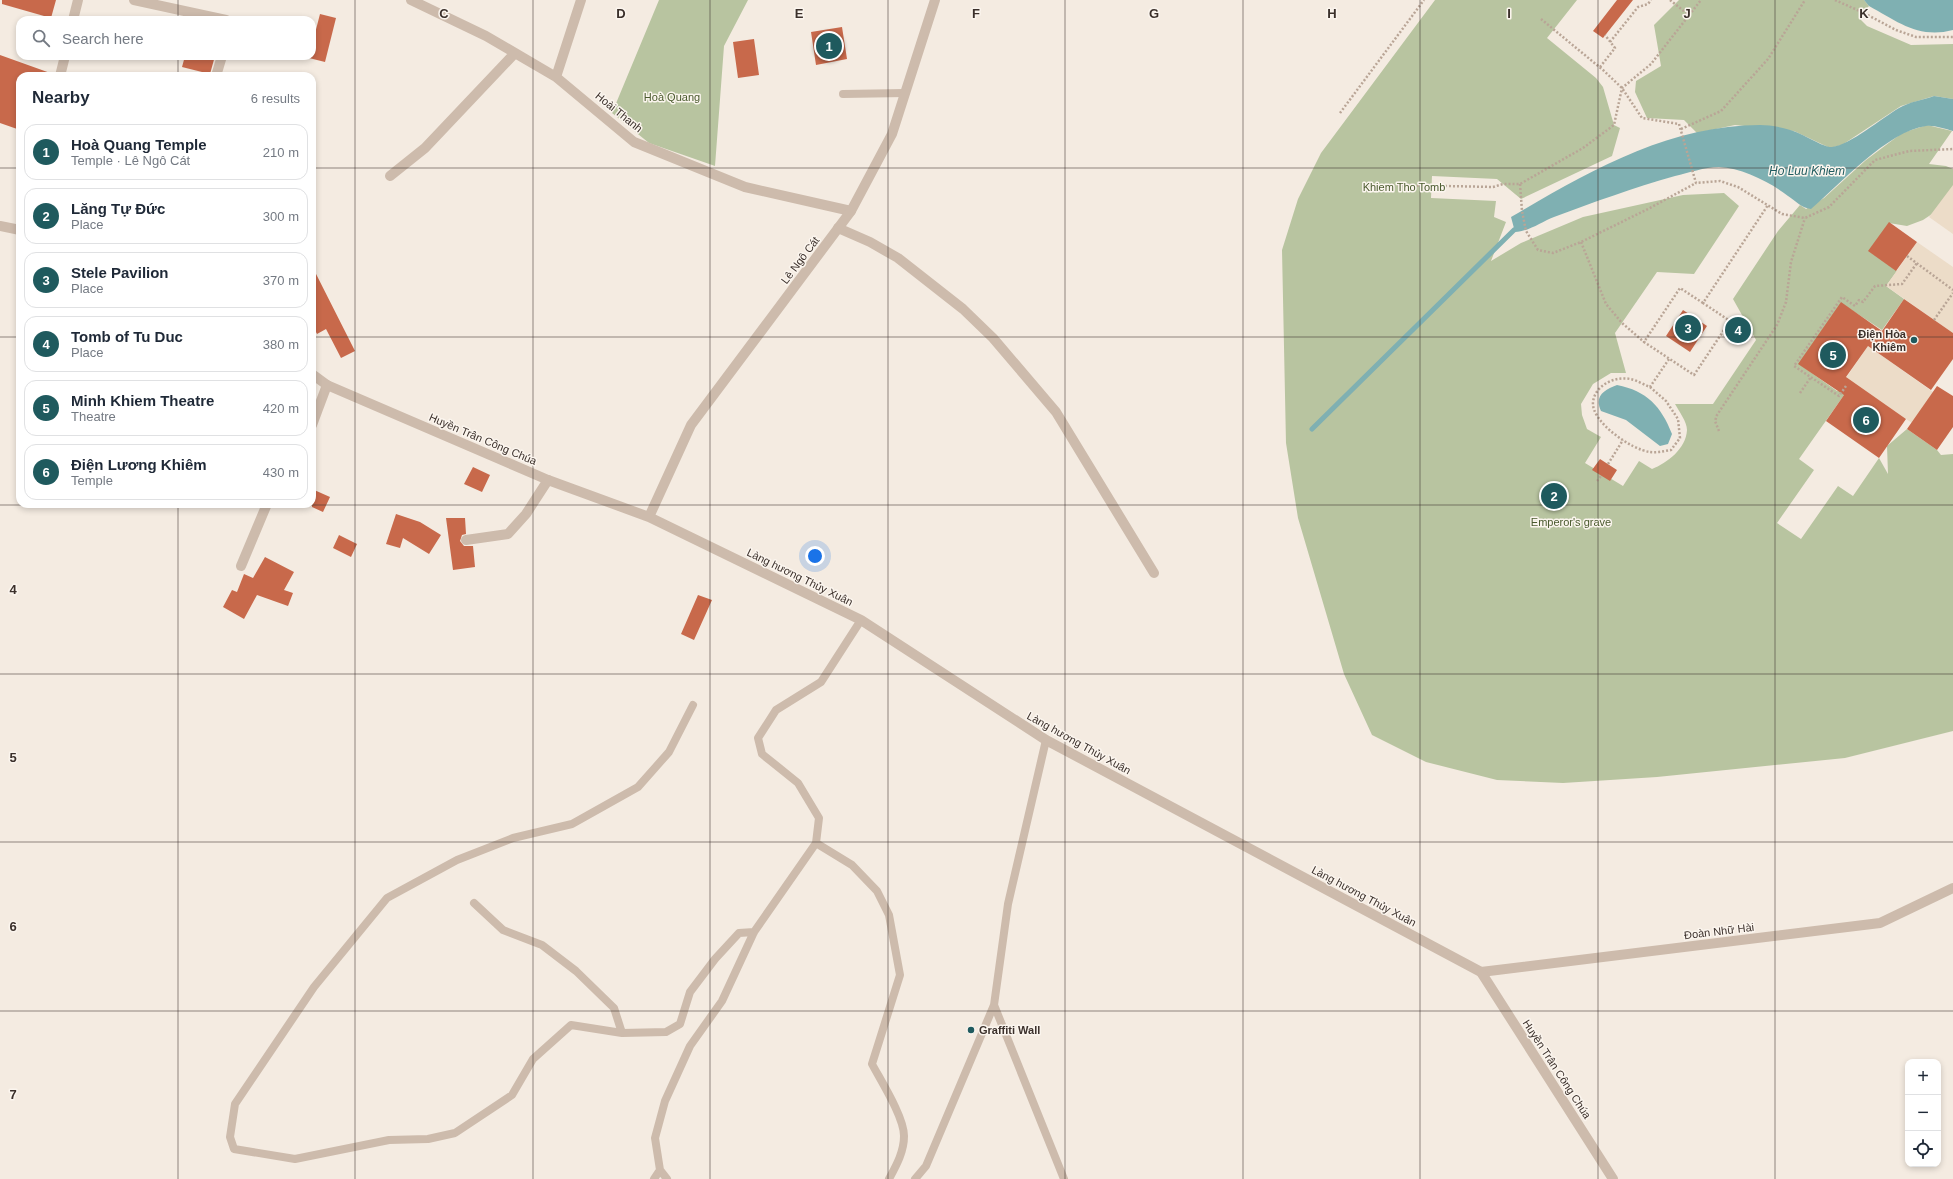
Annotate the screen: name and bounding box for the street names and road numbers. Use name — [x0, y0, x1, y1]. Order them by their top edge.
street label: Hoài Thanh — [593, 90, 645, 134]
street label: Lê Ngô Cát — [778, 234, 822, 286]
street label: Huyền Trân Công Chúa — [427, 411, 539, 467]
street label: Làng hương Thủy Xuân — [745, 546, 855, 608]
street label: Làng hương Thủy Xuân — [1025, 710, 1133, 776]
street label: Làng hương Thủy Xuân — [1310, 863, 1418, 929]
street label: Đoàn Nhữ Hài — [1683, 921, 1755, 941]
street label: Huyền Trân Công Chúa — [1520, 1017, 1594, 1121]

